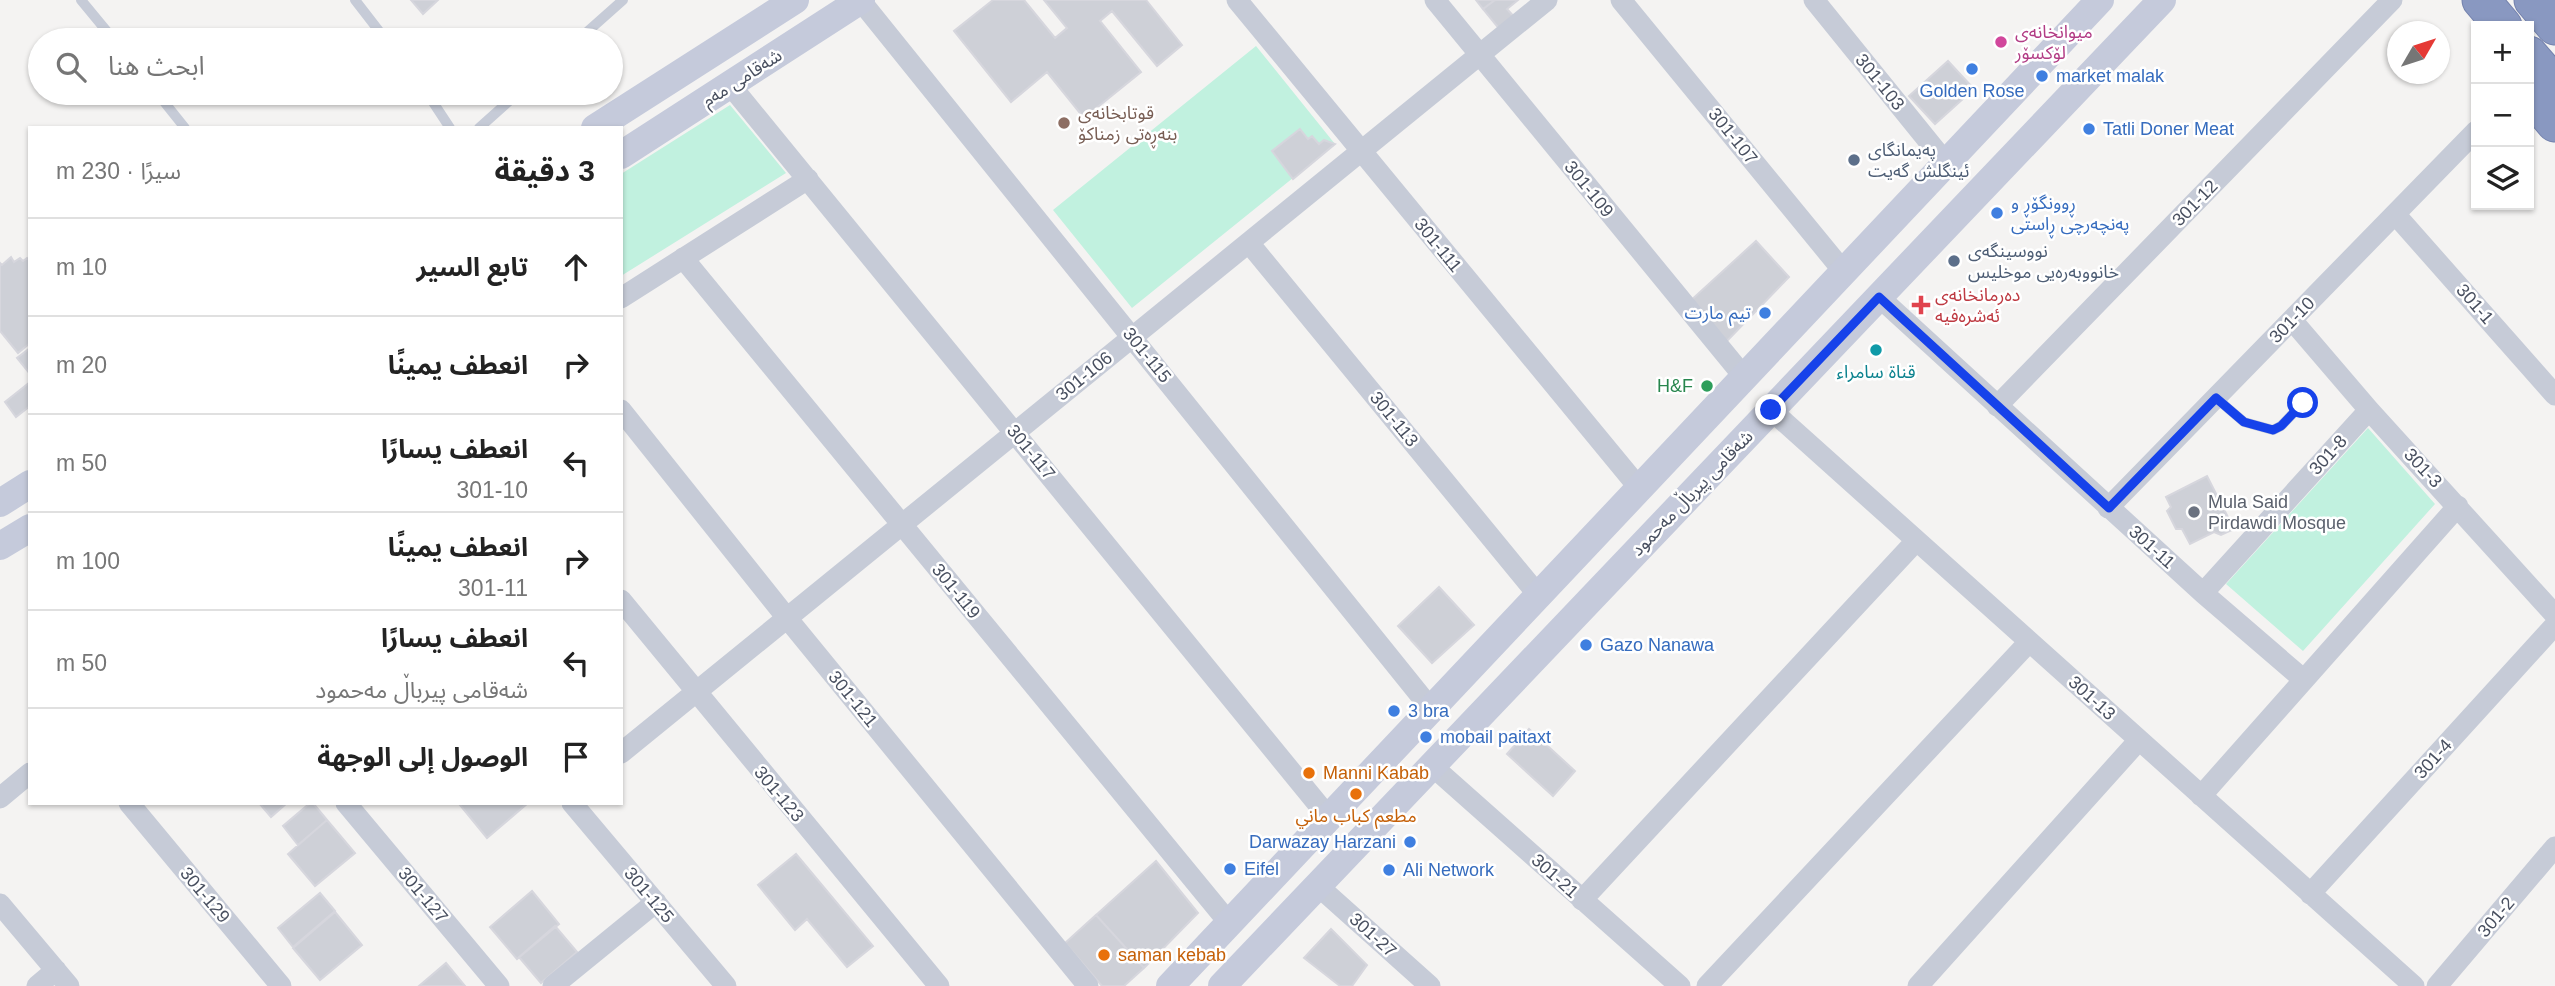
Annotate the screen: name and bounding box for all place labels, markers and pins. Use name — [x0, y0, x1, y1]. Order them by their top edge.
place label: میوانخانەی لۆکسۆر — [2014, 22, 2093, 64]
marker: میوانخانەی لۆکسۆر — [1993, 34, 2009, 50]
marker: Golden Rose — [1964, 61, 1980, 77]
place label: market malak — [2056, 66, 2165, 86]
marker: market malak — [2034, 68, 2050, 84]
place label: Golden Rose — [1919, 81, 2025, 101]
place label: قوتابخانەی بنەڕەتی زمناکۆ — [1078, 103, 1177, 149]
marker: قوتابخانەی بنەڕەتی زمناکۆ — [1056, 115, 1072, 131]
place label: Tatli Doner Meat — [2103, 119, 2234, 139]
marker: Tatli Doner Meat — [2081, 121, 2097, 137]
place label: پەیمانگای ئینگلش گەیت — [1868, 140, 1969, 182]
marker: پەیمانگای ئینگلش گەیت — [1846, 152, 1862, 168]
place label: ڕوونگۆڕ و پەنچەرچی ڕاستی — [2011, 193, 2129, 239]
marker: ڕوونگۆڕ و پەنچەرچی ڕاستی — [1989, 205, 2005, 221]
place label: نووسینگەی خانووبەرەیی موخلیس — [1968, 241, 2119, 283]
marker: نووسینگەی خانووبەرەیی موخلیس — [1946, 253, 1962, 269]
place label: دەرمانخانەی ئەشرەفیە — [1935, 285, 2020, 327]
marker: دەرمانخانەی ئەشرەفیە — [1913, 297, 1929, 313]
place label: تیم مارت — [1685, 303, 1751, 326]
marker: تیم مارت — [1757, 305, 1773, 321]
marker: قناة سامراء — [1868, 342, 1884, 358]
place label: قناة سامراء — [1837, 362, 1915, 383]
place label: H&F — [1657, 376, 1693, 396]
marker: H&F — [1699, 378, 1715, 394]
place label: Mula Said Pirdawdi Mosque — [2208, 492, 2346, 533]
marker: Mula Said Pirdawdi Mosque — [2186, 504, 2202, 520]
place label: Gazo Nanawa — [1600, 635, 1715, 655]
marker: Gazo Nanawa — [1578, 637, 1594, 653]
place label: 3 bra — [1408, 701, 1450, 721]
marker: 3 bra — [1386, 703, 1402, 719]
place label: mobail paitaxt — [1440, 727, 1551, 747]
marker: mobail paitaxt — [1418, 729, 1434, 745]
place label: Manni Kabab — [1323, 763, 1429, 783]
marker: Manni Kabab — [1301, 765, 1317, 781]
marker: مطعم كباب ماني — [1348, 786, 1364, 802]
place label: مطعم كباب ماني — [1295, 806, 1417, 829]
place label: Darwazay Harzani — [1249, 832, 1396, 852]
marker: Darwazay Harzani — [1402, 834, 1418, 850]
place label: Eifel — [1244, 859, 1279, 879]
place label: Ali Network — [1403, 860, 1495, 880]
marker: Eifel — [1222, 861, 1238, 877]
marker: Ali Network — [1381, 862, 1397, 878]
place label: saman kebab — [1118, 945, 1226, 965]
marker: saman kebab — [1096, 947, 1112, 963]

